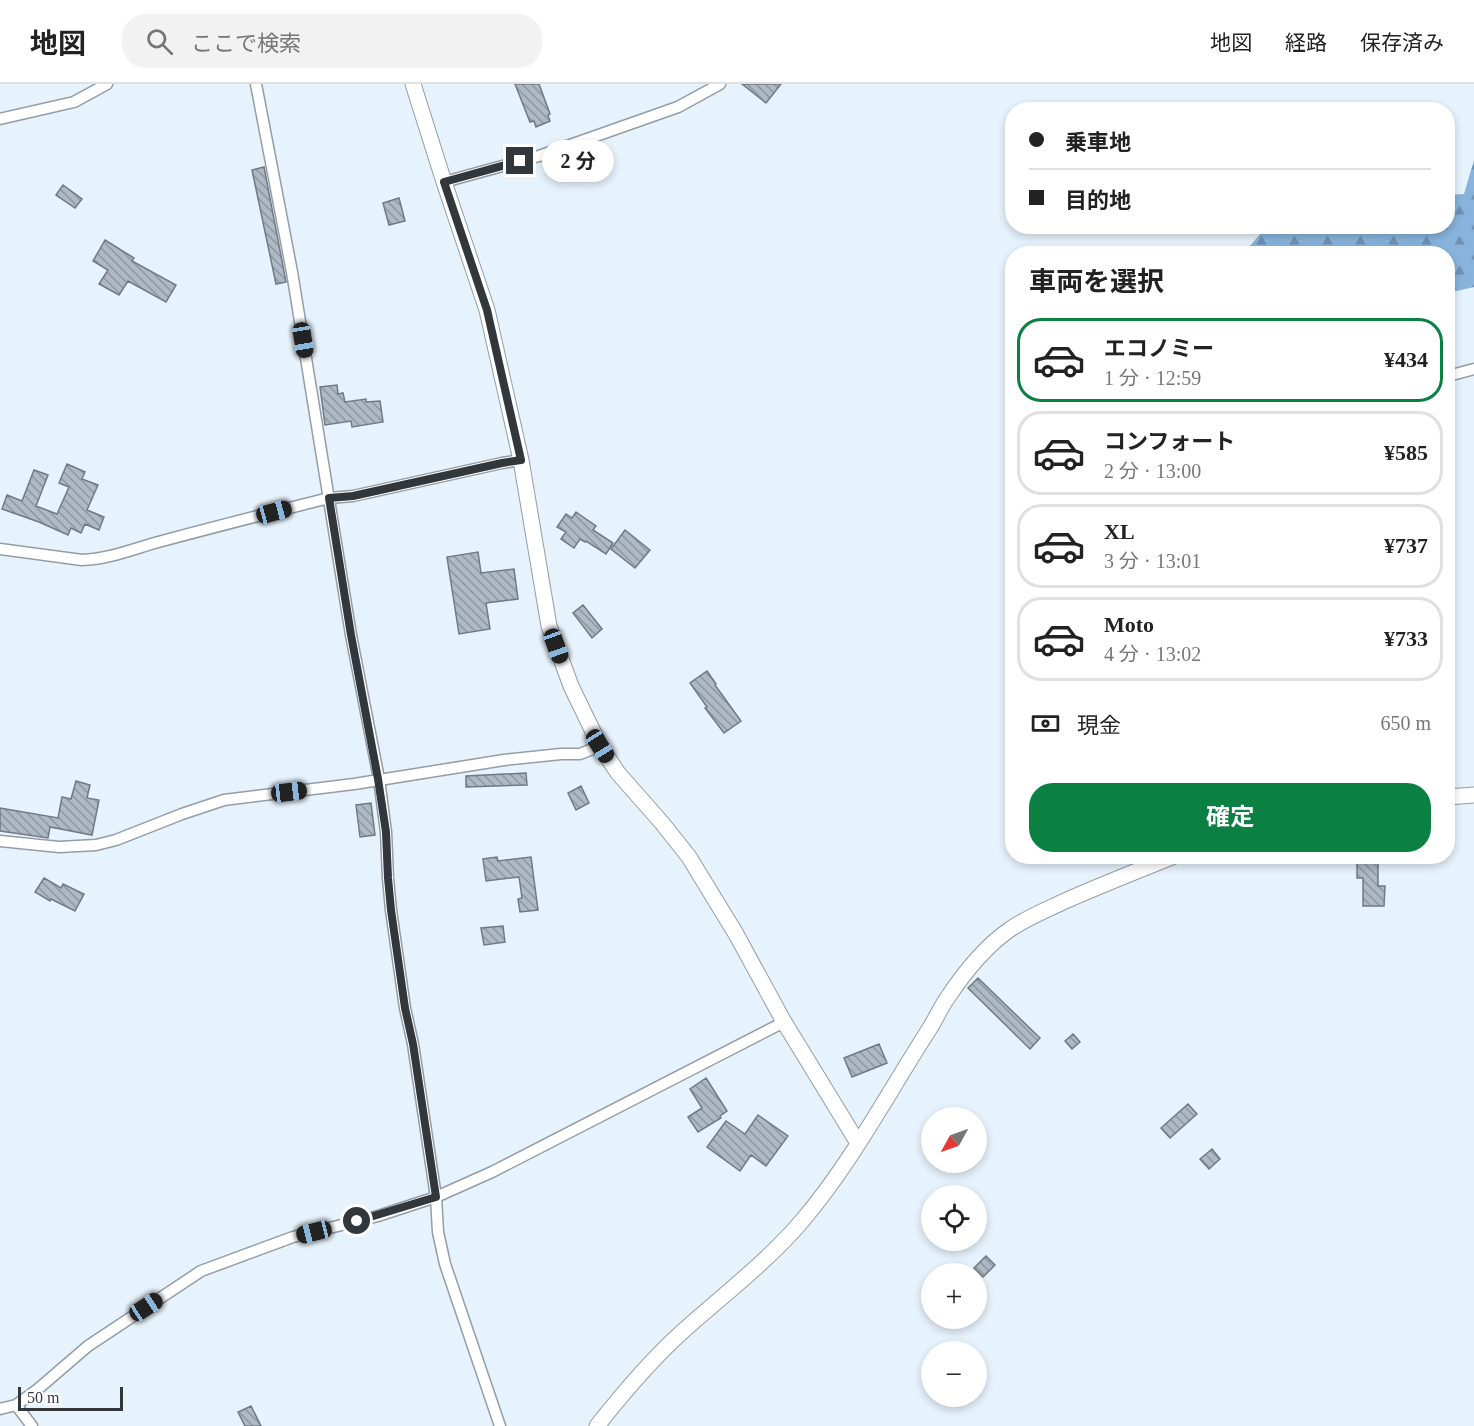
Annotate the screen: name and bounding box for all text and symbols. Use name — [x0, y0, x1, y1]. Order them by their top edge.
search box — [122, 14, 542, 68]
icon: search — [143, 25, 176, 58]
text: 地図 — [30, 28, 86, 59]
text: ここで検索 — [191, 31, 301, 56]
text: 地図 — [1210, 31, 1252, 55]
text: 経路 — [1285, 31, 1327, 55]
text: 保存済み — [1360, 31, 1444, 55]
text: 乗車地 — [1065, 130, 1131, 155]
callout: 2 分 — [541, 140, 613, 182]
route end — [506, 147, 533, 174]
text: 2 分 — [561, 150, 596, 172]
text: 目的地 — [1065, 188, 1131, 213]
text: 車両を選択 — [1029, 267, 1164, 297]
car — [291, 321, 315, 359]
icon: car — [1032, 333, 1086, 387]
text: エコノミー — [1104, 336, 1214, 361]
text: ¥434 — [1384, 347, 1428, 372]
text: 1 分 · 12:59 — [1104, 367, 1201, 389]
icon: car — [1032, 426, 1086, 480]
text: コンフォート — [1104, 429, 1235, 454]
text: ¥585 — [1384, 440, 1428, 465]
text: 2 分 · 13:00 — [1104, 460, 1201, 482]
car — [254, 499, 294, 525]
icon: car — [1032, 519, 1086, 573]
text: XL — [1104, 519, 1135, 544]
text: ¥737 — [1384, 533, 1428, 558]
text: 3 分 · 13:01 — [1104, 550, 1201, 572]
icon: car — [1032, 612, 1086, 666]
text: Moto — [1104, 612, 1154, 637]
car — [541, 626, 571, 666]
text: ¥733 — [1384, 626, 1428, 651]
text: 4 分 · 13:02 — [1104, 643, 1201, 665]
icon: cash — [1029, 707, 1062, 740]
text: 650 m — [1380, 712, 1431, 734]
text: 現金 — [1077, 713, 1121, 738]
car — [583, 726, 617, 766]
car — [270, 781, 308, 803]
button: 確定 — [1029, 783, 1431, 852]
north arrow — [921, 1107, 987, 1173]
map controls — [921, 1107, 987, 1407]
button: locate — [921, 1185, 987, 1251]
route start — [343, 1207, 370, 1234]
car — [294, 1219, 334, 1245]
button: + — [921, 1263, 987, 1329]
car — [126, 1290, 166, 1324]
button: − — [921, 1341, 987, 1407]
scale bar — [18, 1384, 123, 1412]
text: 50 m — [27, 1389, 59, 1406]

